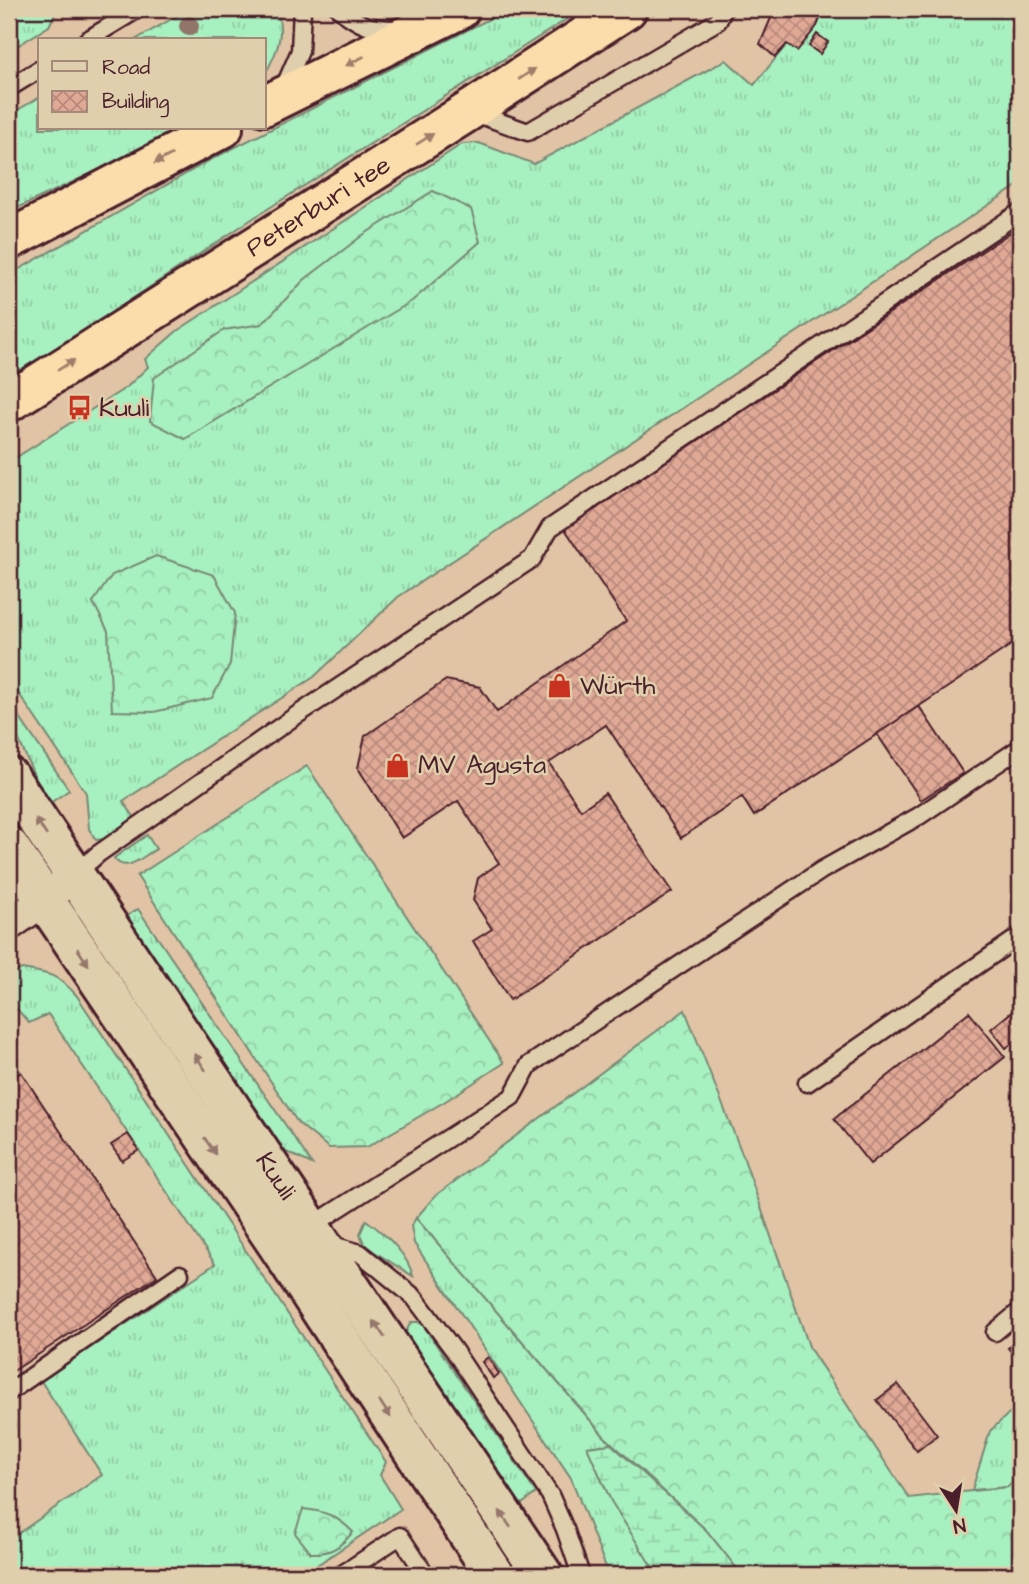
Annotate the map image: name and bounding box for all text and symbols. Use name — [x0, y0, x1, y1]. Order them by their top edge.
legend — [38, 38, 266, 130]
text: Road — [102, 53, 150, 82]
one-way arrow — [344, 54, 364, 66]
one-way arrow — [517, 68, 536, 81]
text: Building — [102, 87, 170, 118]
one-way arrow — [415, 133, 434, 146]
street label: Peterburi tee — [239, 147, 398, 266]
one-way arrow — [153, 154, 173, 165]
one-way arrow — [57, 359, 76, 372]
place label: Kuuli — [99, 390, 149, 426]
bus stop icon: Kuuli — [65, 394, 93, 422]
place label: Würth — [580, 668, 656, 704]
shop icon: Würth — [546, 672, 574, 700]
place label: MV Agusta — [418, 747, 546, 785]
shop icon: MV Agusta — [384, 751, 412, 779]
one-way arrow — [34, 817, 47, 836]
one-way arrow — [77, 947, 90, 967]
one-way arrow — [193, 1053, 207, 1071]
one-way arrow — [204, 1136, 217, 1155]
street label: Kuuli — [247, 1145, 305, 1207]
one-way arrow — [372, 1320, 386, 1338]
one-way arrow — [379, 1399, 392, 1419]
north arrow — [920, 1476, 990, 1546]
one-way arrow — [498, 1509, 511, 1528]
text: N — [951, 1511, 968, 1540]

